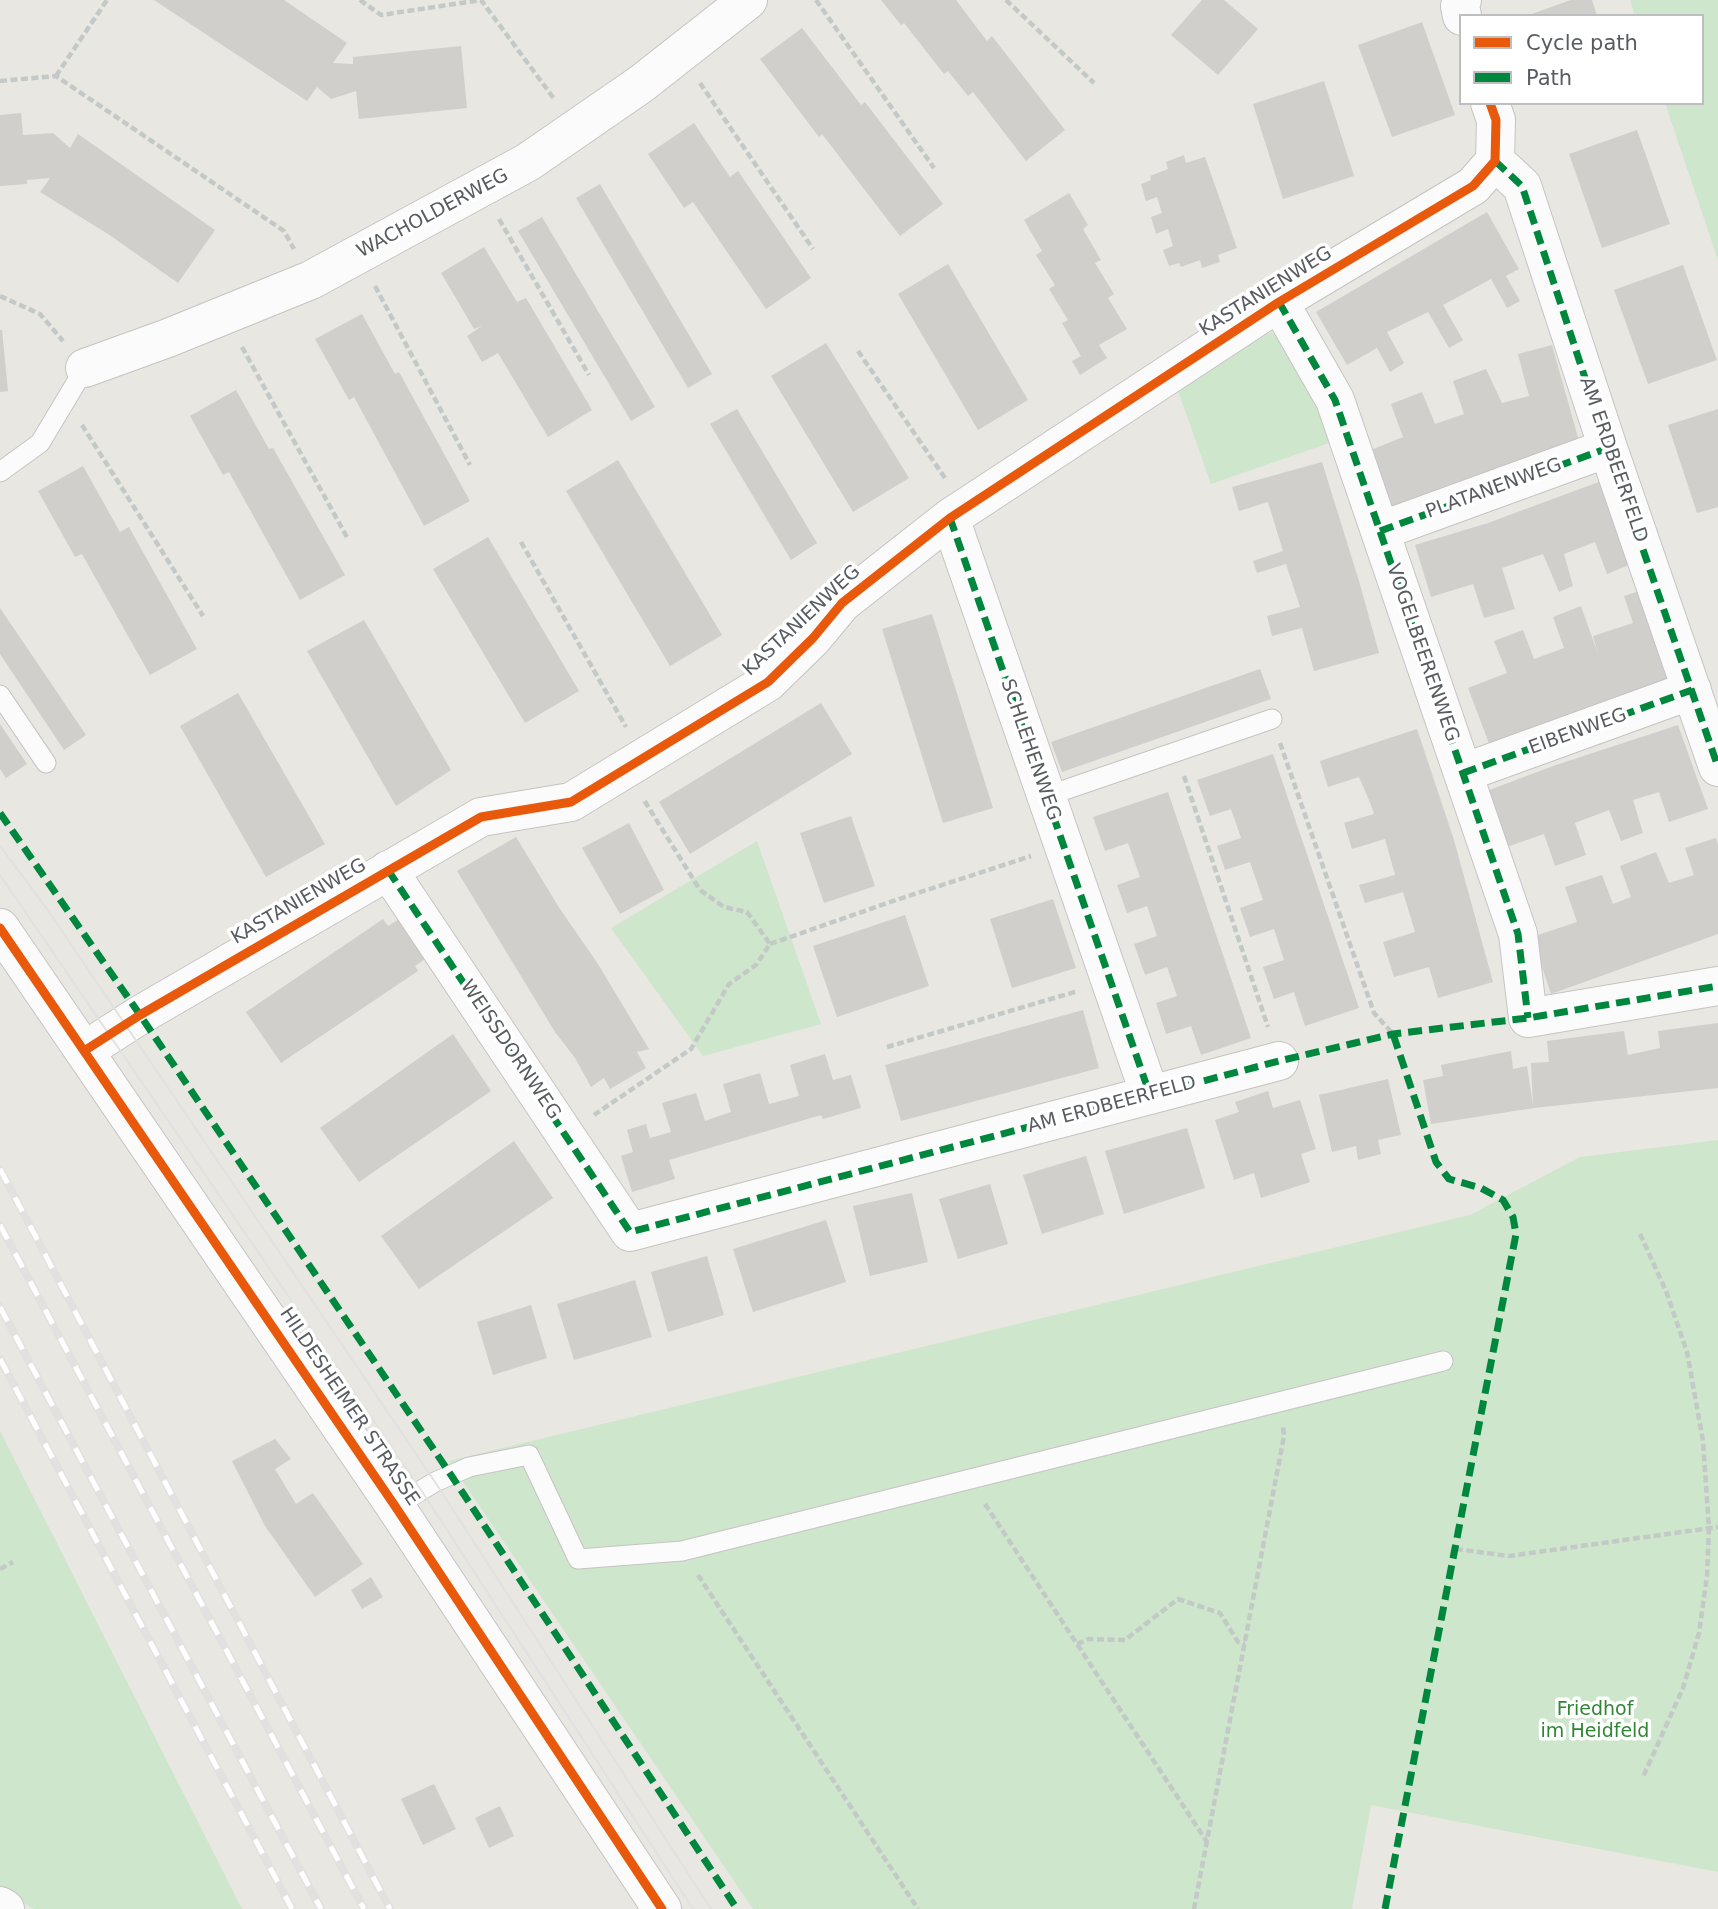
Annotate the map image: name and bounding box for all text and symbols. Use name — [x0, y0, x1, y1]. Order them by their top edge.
legend — [1459, 14, 1704, 105]
text: Cycle path — [1526, 31, 1638, 55]
text: Path — [1526, 66, 1572, 90]
street label: WACHOLDERWEG — [353, 164, 513, 264]
street label: KASTANIENWEG — [1196, 242, 1336, 342]
street label: AM ERDBEERFELD — [1574, 374, 1652, 546]
street label: PLATANENWEG — [1423, 454, 1565, 524]
street label: KASTANIENWEG — [739, 561, 865, 681]
street label: VOGELBEERENWEG — [1381, 561, 1463, 745]
street label: SCHLEHENWEG — [995, 676, 1065, 824]
street label: EIBENWEG — [1526, 704, 1630, 760]
street label: KASTANIENWEG — [228, 854, 370, 950]
street label: WEISSDORNWEG — [455, 976, 565, 1124]
street label: AM ERDBEERFELD — [1025, 1072, 1199, 1138]
street label: HILDESHEIMER STRASSE — [274, 1304, 424, 1510]
park label: Friedhof im Heidfeld — [1541, 1699, 1649, 1743]

